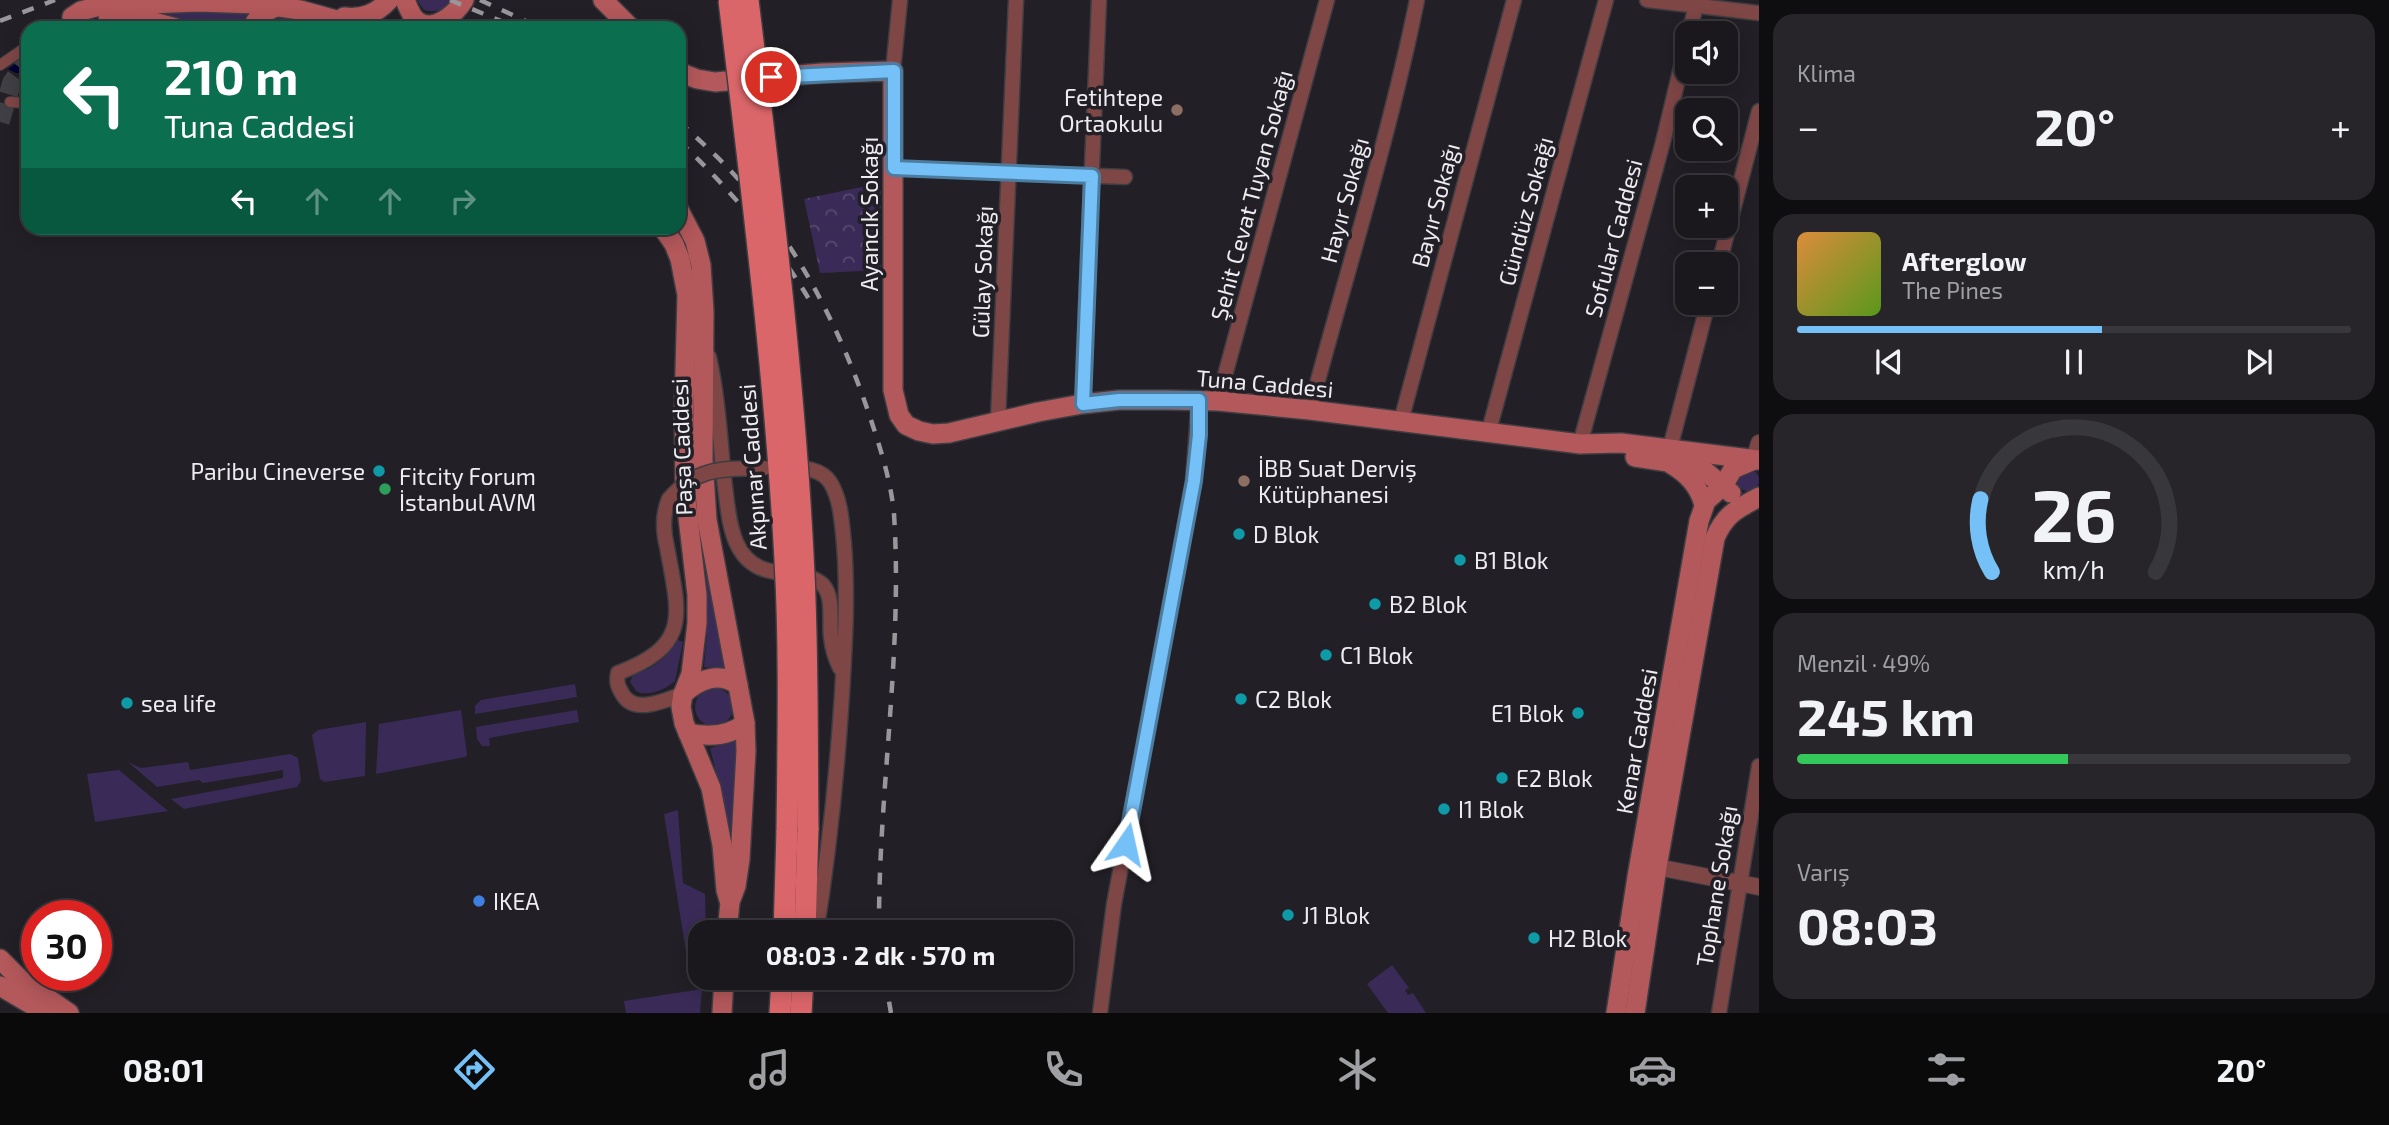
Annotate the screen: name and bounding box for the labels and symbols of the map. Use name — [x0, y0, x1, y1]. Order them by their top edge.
pin — [741, 47, 801, 107]
street label: Şehit Cevat Tuyan Sokağı — [1204, 67, 1299, 324]
place label: Fetihtepe Ortaokulu — [1059, 83, 1163, 137]
marker: Fetihtepe Ortaokulu — [1169, 102, 1185, 118]
street label: Hayır Sokağı — [1314, 134, 1374, 266]
street label: Gündüz Sokağı — [1492, 134, 1558, 288]
street label: Ayancık Sokağı — [855, 137, 883, 291]
street label: Bayır Sokağı — [1405, 140, 1465, 270]
street label: Sofular Caddesi — [1578, 156, 1648, 320]
street label: Gülay Sokağı — [966, 205, 998, 339]
street label: Tuna Caddesi — [1195, 363, 1335, 403]
street label: Paşa Caddesi — [665, 378, 698, 516]
street label: Akpınar Caddesi — [732, 383, 772, 551]
place label: İBB Suat Derviş Kütüphanesi — [1258, 454, 1417, 508]
place label: Paribu Cineverse — [190, 457, 365, 485]
place label: Fitcity Forum İstanbul AVM — [399, 462, 536, 516]
marker: Paribu Cineverse — [371, 463, 387, 479]
marker: İBB Suat Derviş Kütüphanesi — [1236, 473, 1252, 489]
marker: Fitcity Forum İstanbul AVM — [377, 481, 393, 497]
place label: D Blok — [1253, 520, 1320, 548]
marker: D Blok — [1231, 526, 1247, 542]
place label: B1 Blok — [1474, 546, 1549, 574]
marker: B1 Blok — [1452, 552, 1468, 568]
place label: B2 Blok — [1389, 590, 1467, 618]
marker: B2 Blok — [1367, 596, 1383, 612]
place label: C1 Blok — [1340, 641, 1414, 669]
marker: C1 Blok — [1318, 647, 1334, 663]
street label: Kenar Caddesi — [1609, 666, 1663, 816]
place label: C2 Blok — [1255, 685, 1332, 713]
place label: sea life — [141, 689, 216, 717]
marker: C2 Blok — [1233, 691, 1249, 707]
marker: sea life — [119, 695, 135, 711]
place label: E1 Blok — [1491, 699, 1564, 727]
marker: E1 Blok — [1570, 705, 1586, 721]
place label: E2 Blok — [1516, 764, 1593, 792]
marker: E2 Blok — [1494, 770, 1510, 786]
place label: I1 Blok — [1458, 795, 1524, 823]
marker: I1 Blok — [1436, 801, 1452, 817]
street label: Tophane Sokağı — [1689, 803, 1743, 969]
position arrow — [1089, 807, 1163, 881]
place label: IKEA — [493, 887, 540, 915]
marker: IKEA — [471, 893, 487, 909]
speed limit sign: 30 — [21, 900, 112, 991]
place label: J1 Blok — [1302, 901, 1370, 929]
marker: J1 Blok — [1280, 907, 1296, 923]
place label: H2 Blok — [1548, 924, 1628, 952]
marker: H2 Blok — [1526, 930, 1542, 946]

